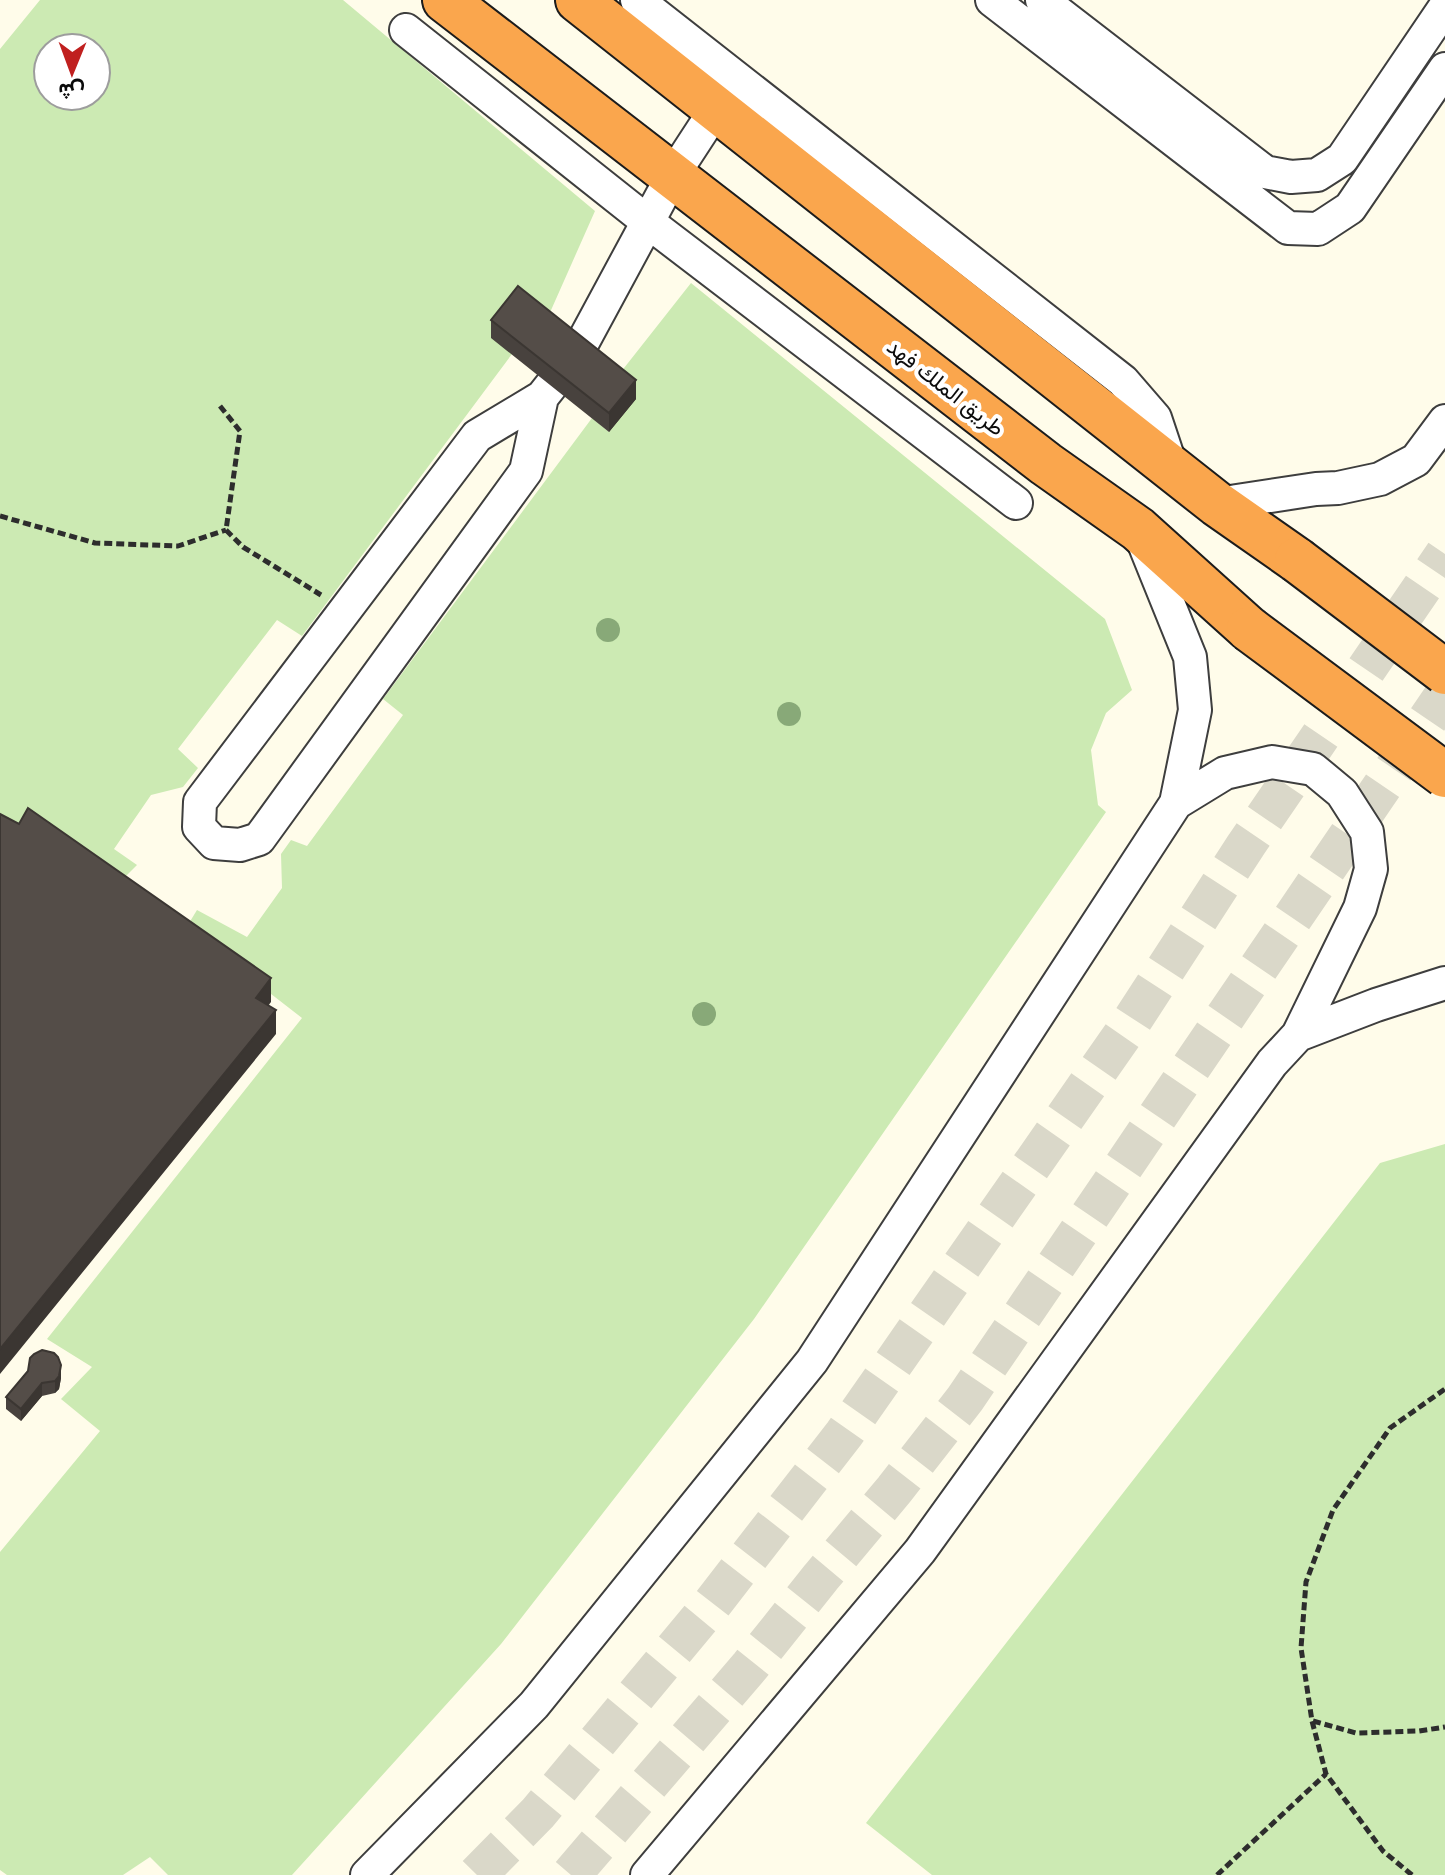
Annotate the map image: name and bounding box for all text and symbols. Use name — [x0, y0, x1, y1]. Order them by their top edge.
north arrow — [32, 32, 112, 112]
text: ش — [58, 78, 85, 106]
street label: طريق الملك فهد — [881, 332, 1011, 442]

